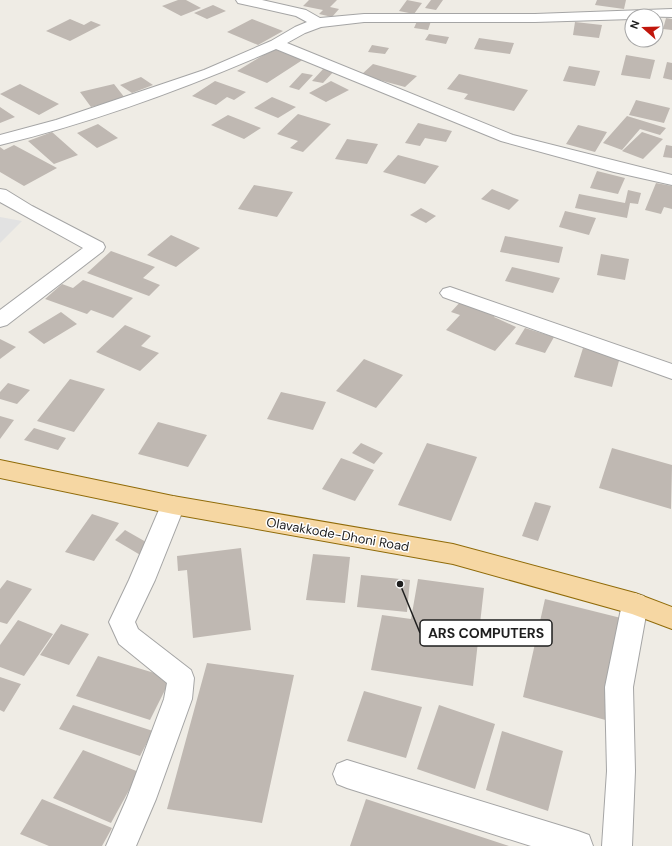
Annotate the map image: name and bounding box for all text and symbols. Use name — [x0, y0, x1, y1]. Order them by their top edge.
north arrow — [624, 8, 664, 48]
text: N — [627, 18, 643, 31]
street label: Olavakkode-Dhoni Road — [265, 514, 411, 555]
callout: ARS COMPUTERS — [420, 620, 552, 646]
text: ARS COMPUTERS — [428, 624, 544, 642]

